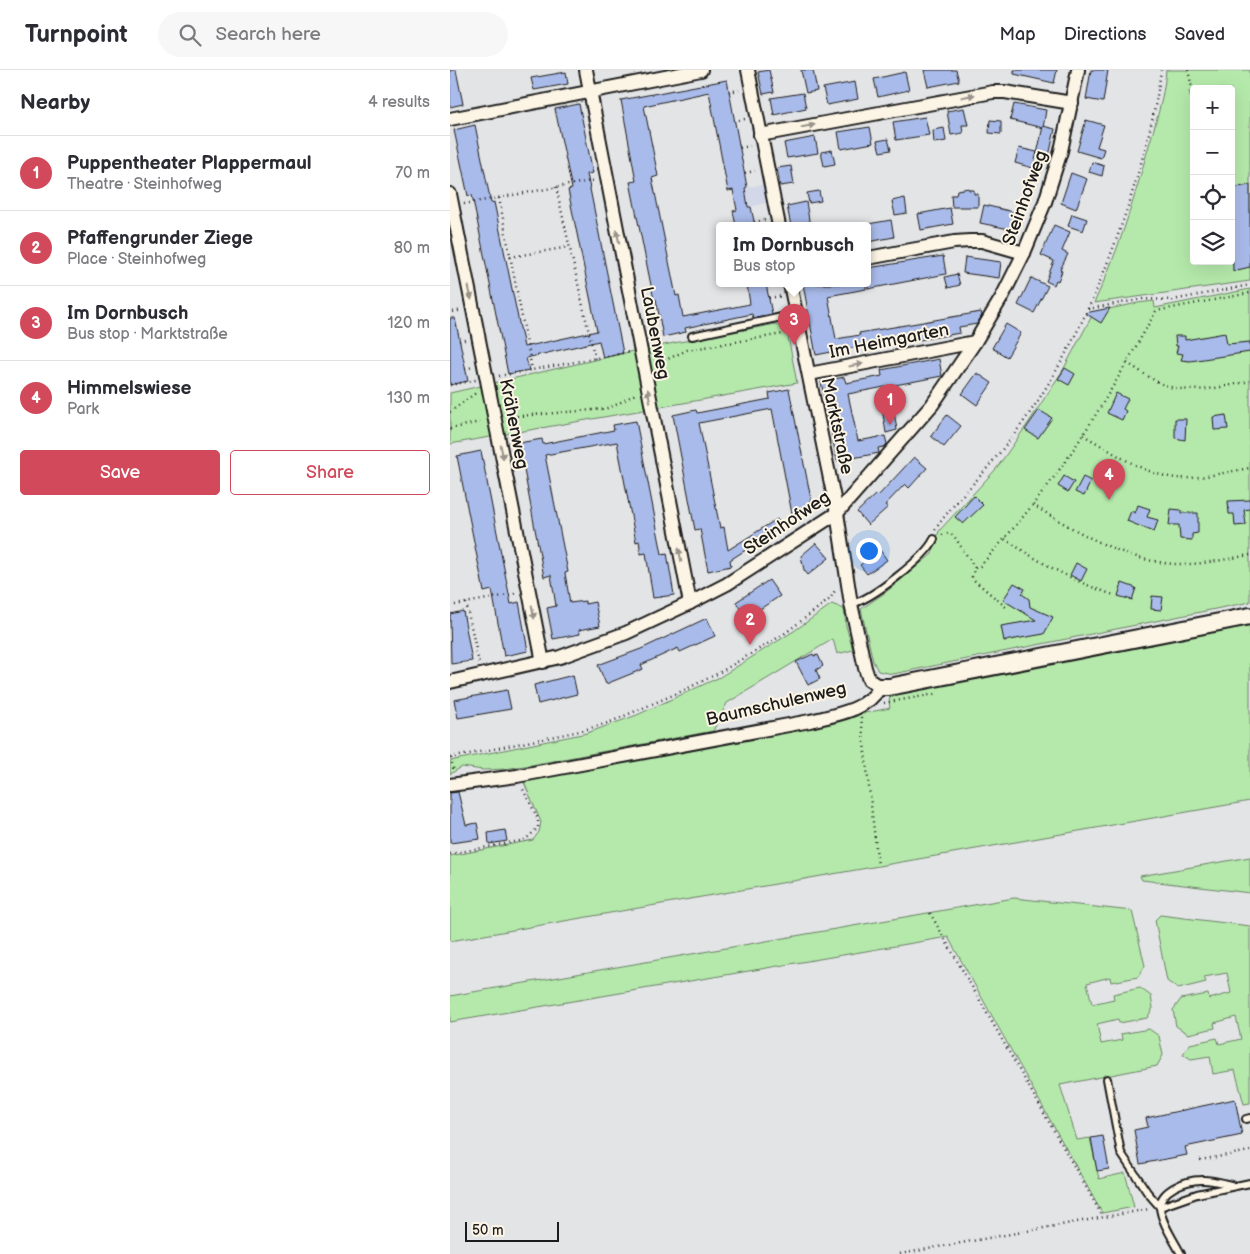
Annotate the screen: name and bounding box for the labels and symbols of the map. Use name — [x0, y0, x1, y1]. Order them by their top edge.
one-way arrow — [960, 91, 976, 99]
one-way arrow — [801, 121, 817, 129]
street label: Steinhofweg — [998, 148, 1052, 248]
one-way arrow — [614, 229, 622, 244]
street label: Laubenweg — [636, 285, 674, 381]
one-way arrow — [466, 286, 474, 301]
pin: 3 — [778, 304, 810, 345]
street label: Im Heimgarten — [827, 319, 951, 363]
one-way arrow — [849, 361, 864, 369]
street label: Marktstraße — [816, 376, 858, 477]
street label: Krähenweg — [495, 377, 533, 471]
pin: 1 — [874, 384, 906, 425]
one-way arrow — [645, 388, 653, 404]
one-way arrow — [498, 445, 506, 460]
pin: 4 — [1093, 459, 1125, 500]
street label: Steinhofweg — [740, 486, 834, 560]
your location — [856, 538, 882, 564]
one-way arrow — [676, 547, 684, 563]
one-way arrow — [529, 604, 537, 620]
pin: 2 — [734, 604, 766, 645]
street label: Baumschulenweg — [704, 678, 848, 730]
scale bar — [465, 1219, 559, 1242]

